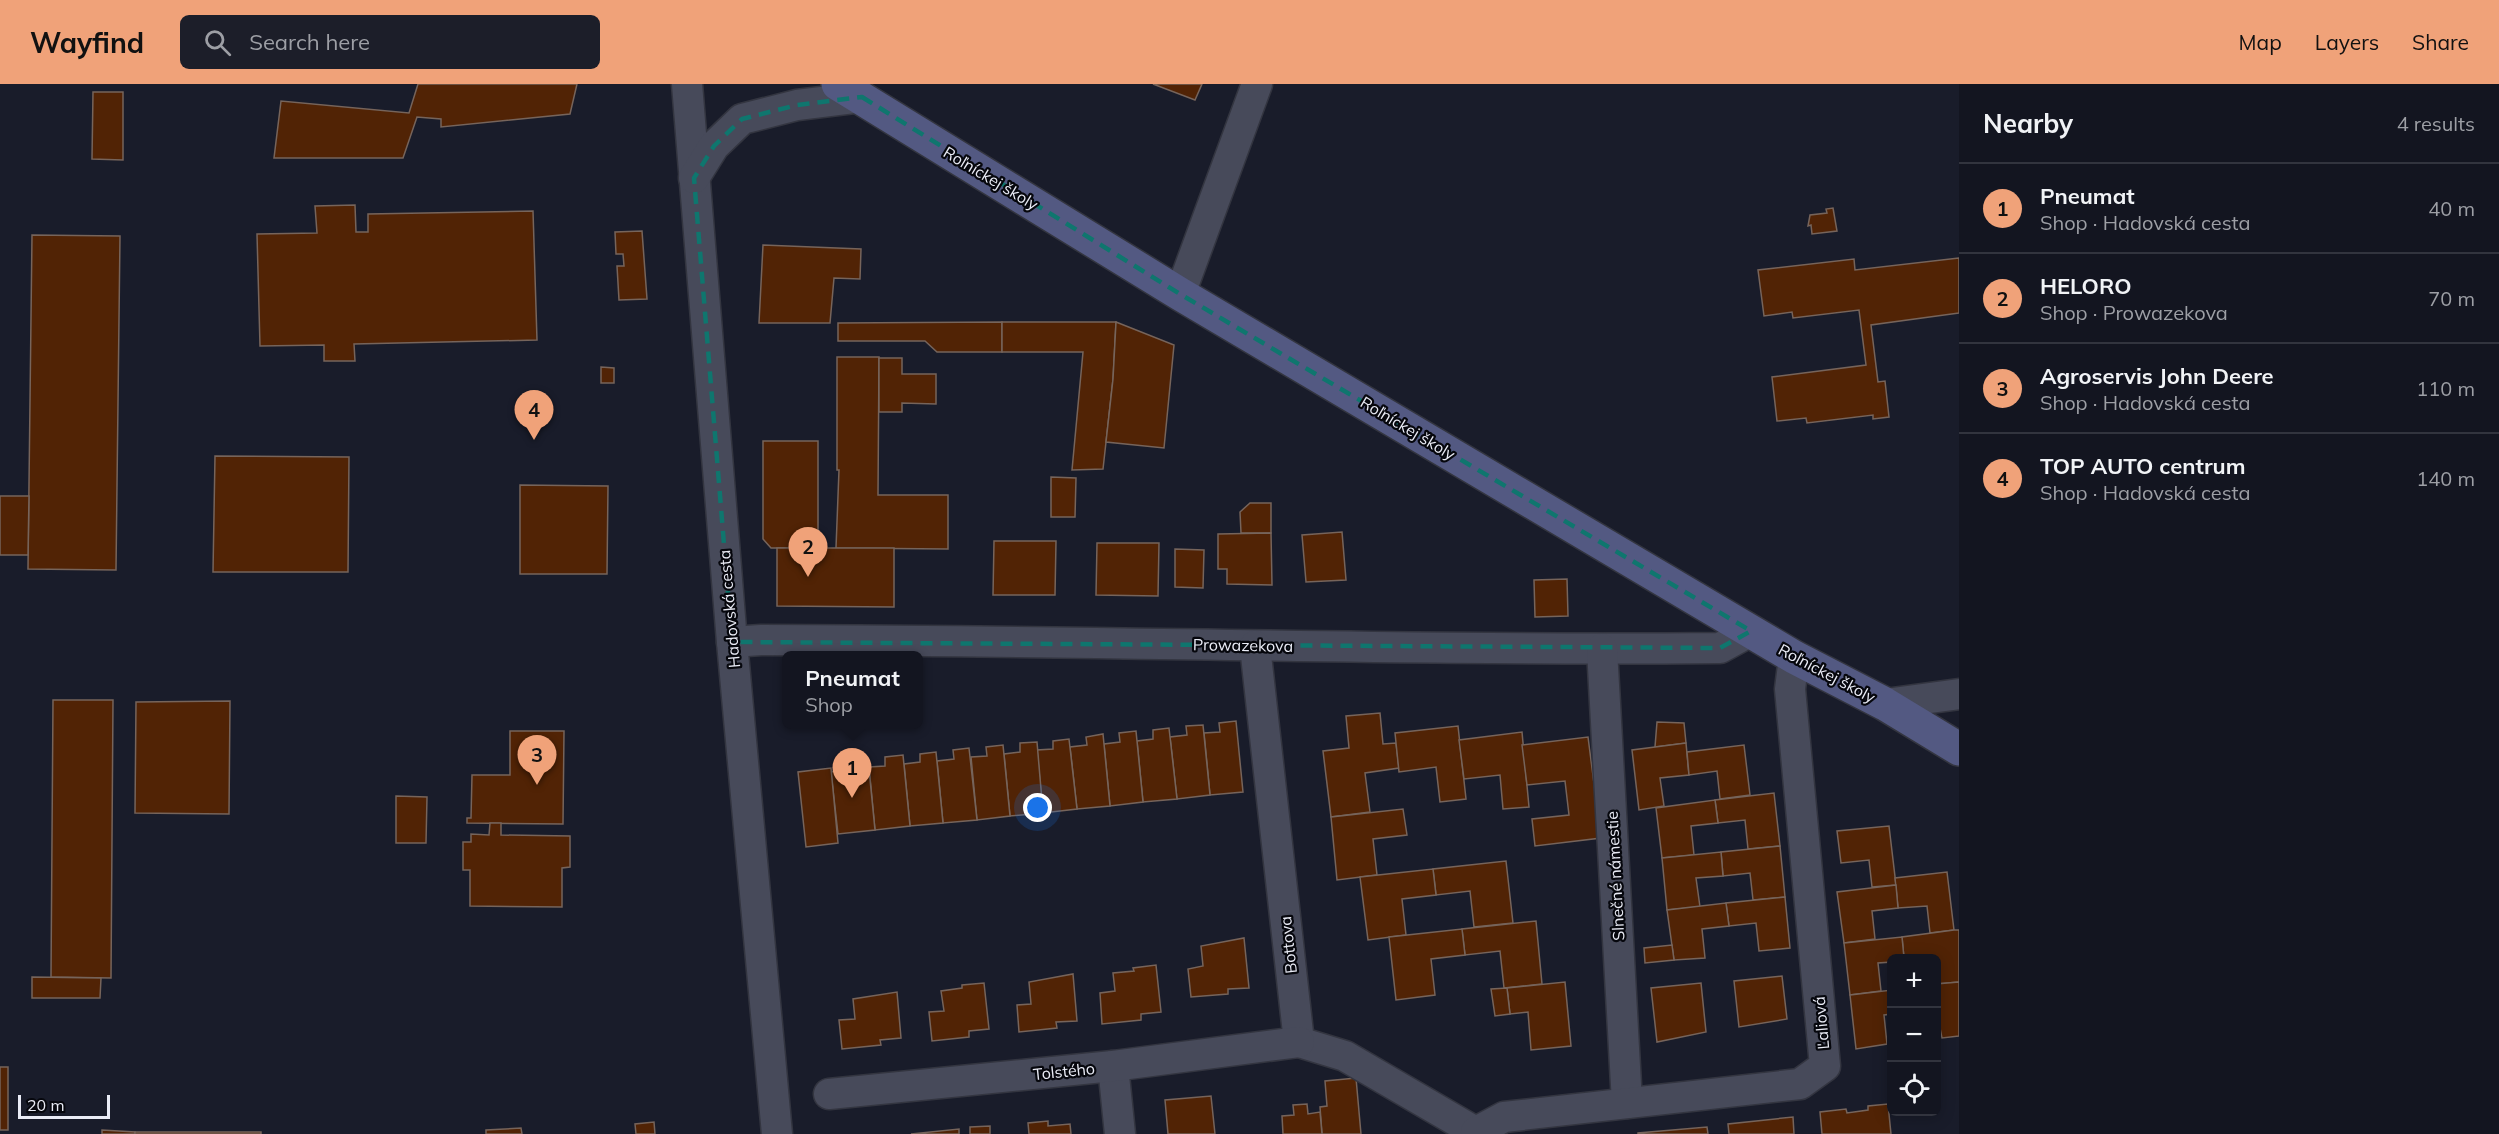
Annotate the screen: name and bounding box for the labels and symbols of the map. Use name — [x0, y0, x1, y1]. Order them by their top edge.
street label: Roľníckej školy — [940, 142, 1042, 214]
pin: 4 — [514, 390, 554, 440]
street label: Roľníckej školy — [1357, 392, 1459, 464]
pin: 2 — [788, 528, 828, 577]
street label: Hadovská cesta — [714, 549, 744, 669]
street label: Prowazekova — [1193, 634, 1293, 656]
street label: Roľníckej školy — [1775, 639, 1879, 707]
pin: 3 — [518, 736, 556, 785]
pin: 1 — [832, 748, 872, 798]
your location — [1023, 793, 1052, 822]
street label: Slnečné námestie — [1602, 811, 1628, 941]
street label: Bottova — [1275, 915, 1301, 975]
street label: Ľaliová — [1809, 996, 1833, 1050]
street label: Tolstého — [1032, 1058, 1096, 1084]
scale bar — [18, 1092, 110, 1120]

